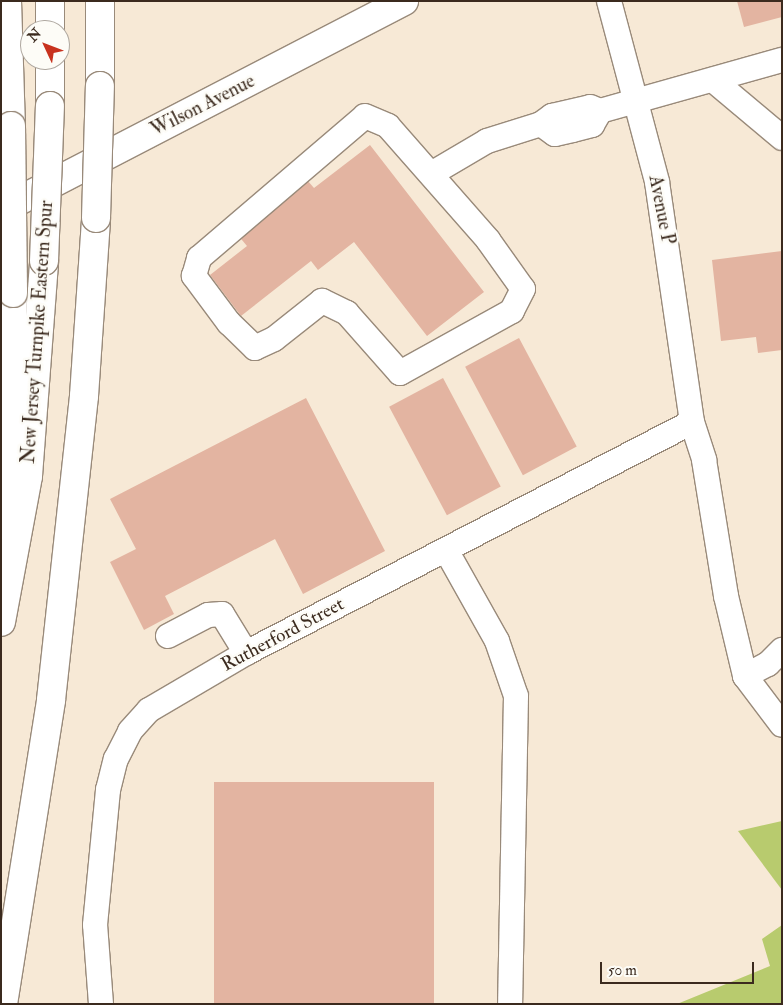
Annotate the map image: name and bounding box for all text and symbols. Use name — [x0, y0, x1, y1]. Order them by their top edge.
north arrow — [20, 20, 70, 70]
text: N — [24, 25, 45, 46]
street label: Wilson Avenue — [147, 70, 259, 142]
street label: Avenue P — [643, 173, 679, 247]
street label: New Jersey Turnpike Eastern Spur — [17, 200, 59, 464]
street label: Rutherford Street — [218, 593, 348, 677]
scale bar — [603, 952, 757, 984]
text: 50 m — [608, 961, 637, 980]

